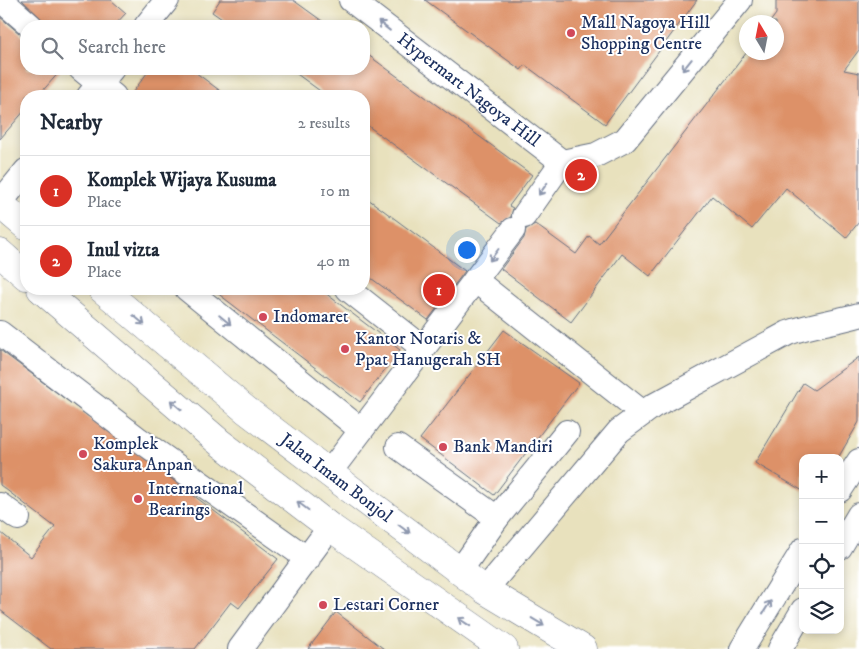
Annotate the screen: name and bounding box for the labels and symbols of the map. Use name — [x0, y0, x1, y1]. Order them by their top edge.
place label: Mall Nagoya Hill Shopping Centre — [581, 12, 710, 55]
north arrow — [739, 15, 784, 60]
one-way arrow — [378, 20, 391, 31]
marker: Mall Nagoya Hill Shopping Centre — [565, 27, 577, 39]
street label: Hypermart Nagoya Hill — [393, 28, 545, 152]
one-way arrow — [682, 58, 693, 71]
pin: 2 — [565, 156, 597, 194]
one-way arrow — [538, 182, 548, 196]
your location — [454, 237, 480, 263]
one-way arrow — [489, 248, 500, 261]
pin: 1 — [423, 271, 455, 309]
place label: Indomaret — [273, 306, 349, 328]
marker: Indomaret — [257, 311, 269, 323]
one-way arrow — [133, 314, 146, 326]
one-way arrow — [218, 314, 231, 325]
place label: Kantor Notaris & Ppat Hanugerah SH — [355, 328, 501, 371]
marker: Kantor Notaris & Ppat Hanugerah SH — [339, 343, 351, 355]
one-way arrow — [170, 399, 183, 411]
street label: Jalan Imam Bonjol — [274, 428, 397, 528]
place label: Komplek Sakura Anpan — [93, 433, 193, 476]
place label: Bank Mandiri — [453, 436, 553, 458]
marker: Bank Mandiri — [437, 441, 449, 453]
marker: Komplek Sakura Anpan — [77, 448, 89, 460]
place label: International Bearings — [148, 478, 244, 521]
marker: International Bearings — [132, 493, 144, 505]
one-way arrow — [297, 501, 310, 512]
one-way arrow — [397, 524, 410, 535]
place label: Lestari Corner — [333, 594, 439, 616]
marker: Lestari Corner — [317, 599, 329, 611]
one-way arrow — [761, 600, 772, 614]
one-way arrow — [457, 617, 471, 627]
one-way arrow — [530, 617, 544, 627]

